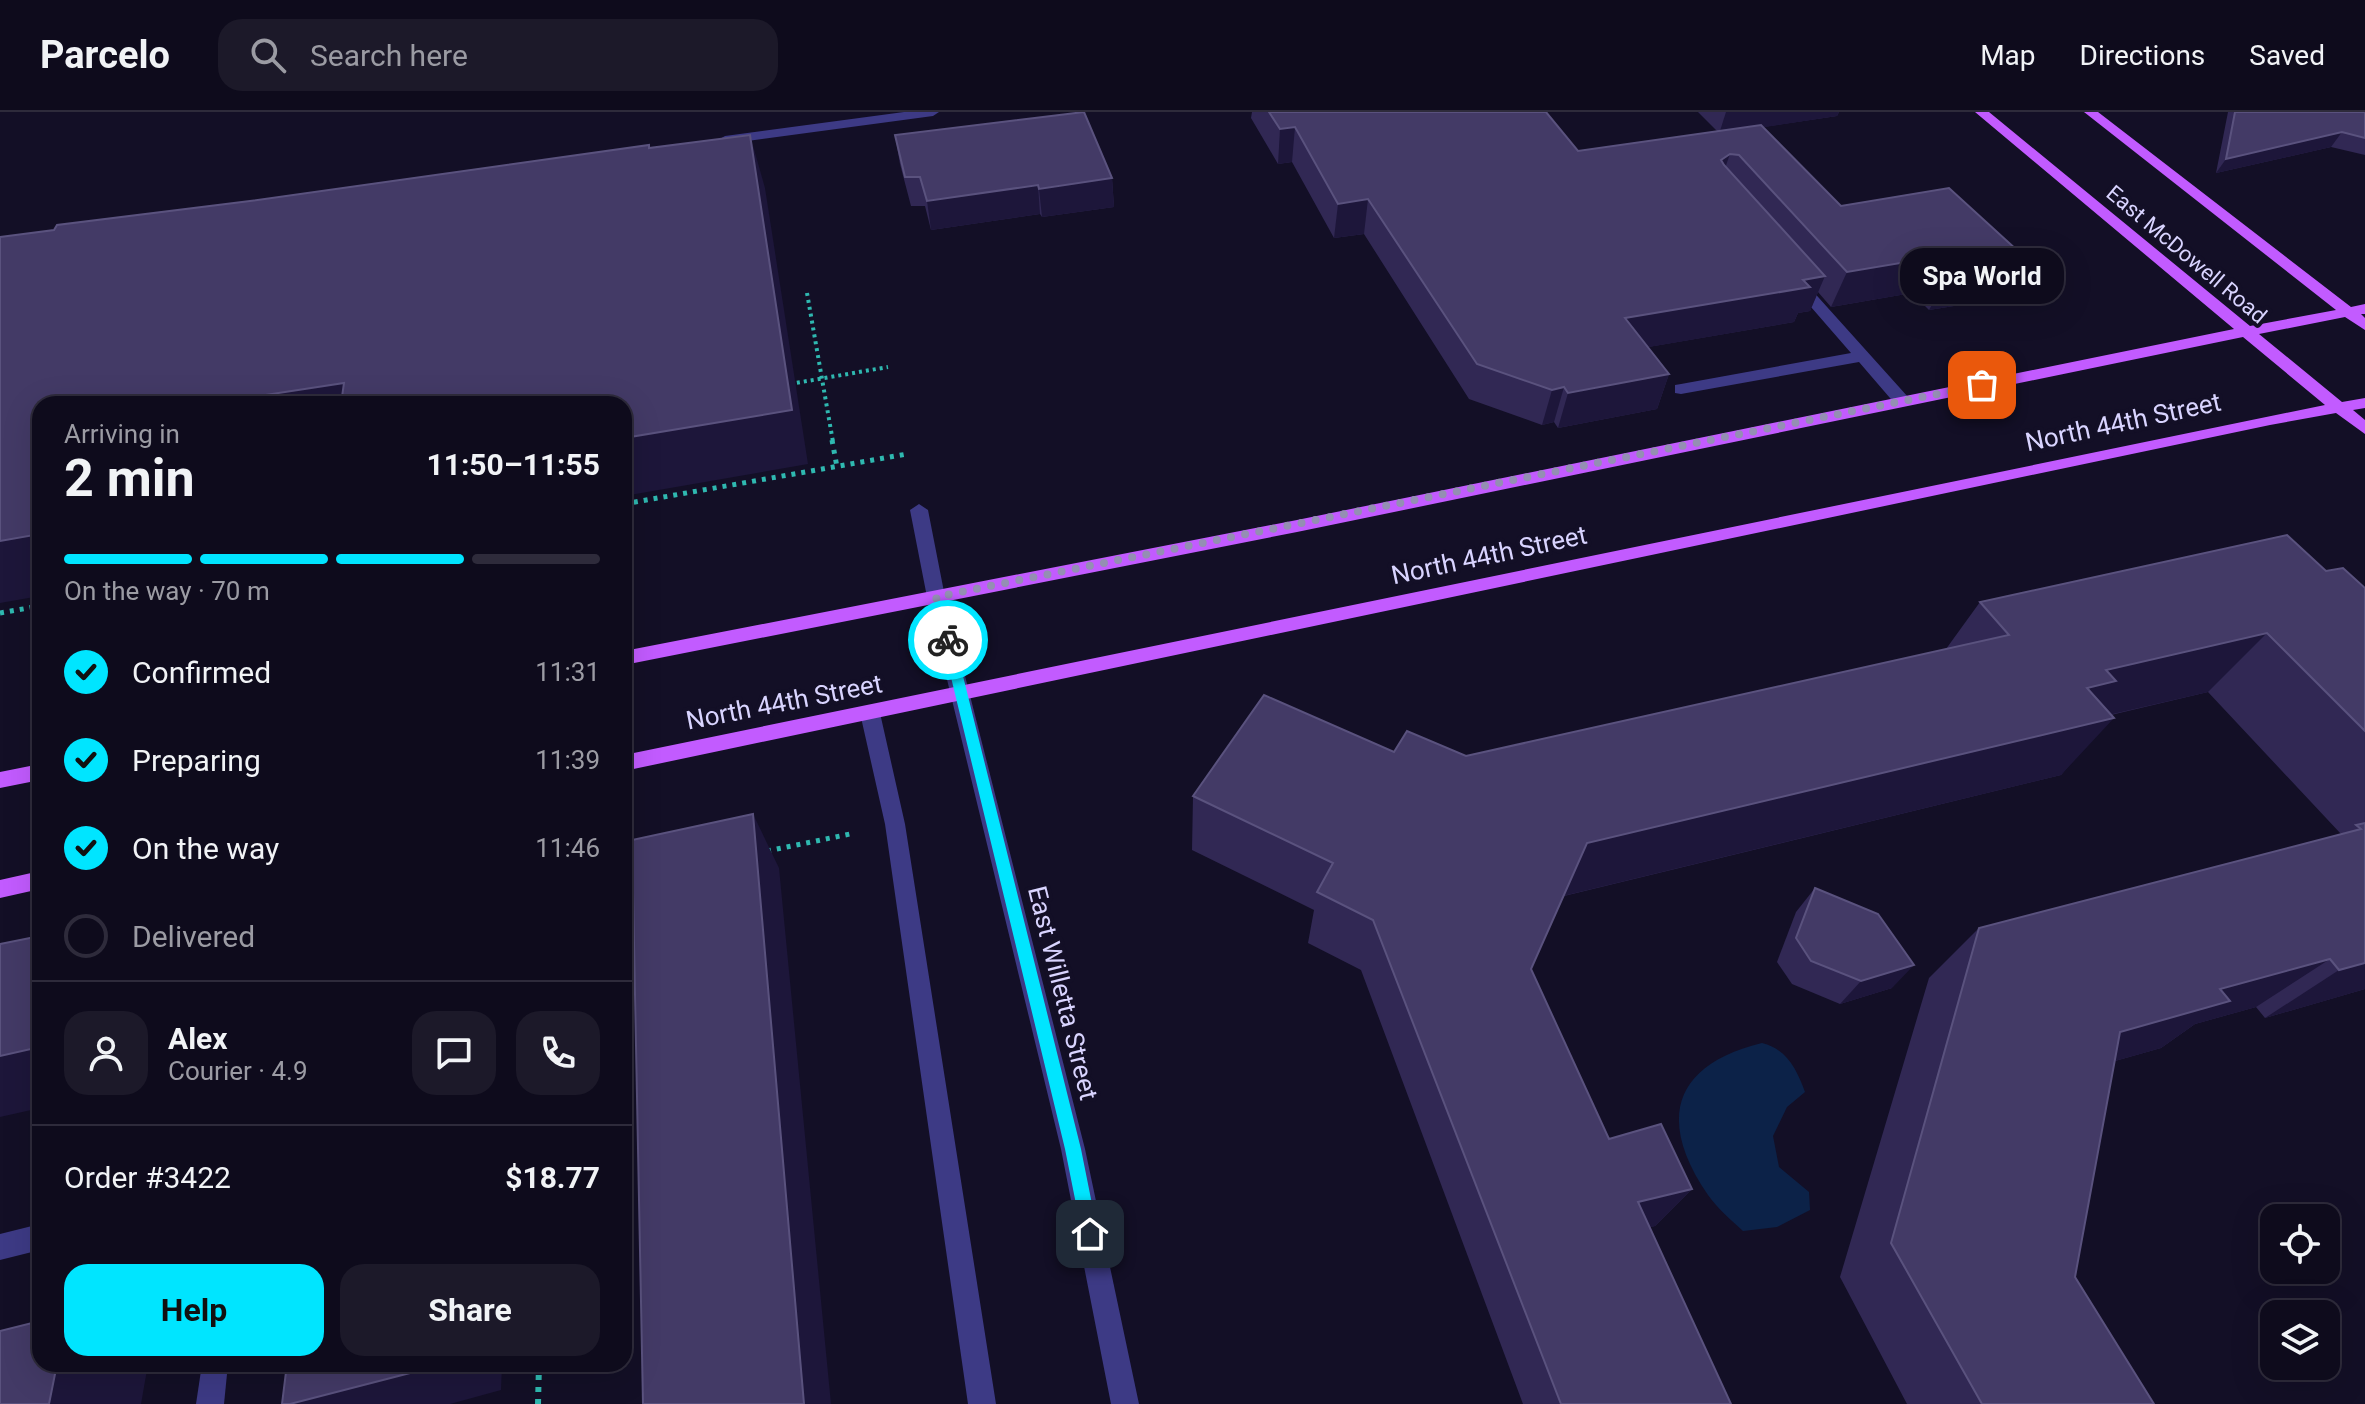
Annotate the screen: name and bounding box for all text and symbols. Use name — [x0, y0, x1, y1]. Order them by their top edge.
search box — [218, 19, 778, 91]
text: Parcelo — [40, 33, 170, 77]
icon: search — [246, 33, 290, 77]
text: Search here — [310, 38, 468, 73]
text: Map — [1980, 39, 2036, 72]
text: Directions — [2080, 39, 2205, 72]
text: Saved — [2249, 39, 2325, 72]
street label: East McDowell Road — [2102, 180, 2272, 329]
callout: Spa World — [1900, 249, 2064, 305]
text: Spa World — [1922, 261, 2042, 291]
pin — [1948, 351, 2016, 419]
icon: bag — [1960, 363, 2004, 407]
street label: North 44th Street — [2022, 387, 2224, 457]
text: Arriving in — [64, 419, 180, 449]
text: 11:50–11:55 — [426, 447, 600, 482]
text: 2 min — [64, 448, 195, 509]
street label: North 44th Street — [1388, 520, 1590, 590]
text: On the way · 70 m — [64, 576, 270, 606]
courier — [908, 600, 988, 680]
icon: bike — [926, 618, 970, 662]
icon: check — [64, 650, 108, 694]
text: Confirmed — [132, 655, 271, 690]
text: 11:31 — [535, 657, 600, 687]
street label: North 44th Street — [683, 668, 885, 736]
icon: check — [64, 738, 108, 782]
text: Preparing — [132, 743, 261, 778]
text: 11:39 — [535, 745, 600, 775]
icon: check — [64, 826, 108, 870]
text: On the way — [132, 831, 279, 866]
text: 11:46 — [535, 833, 600, 863]
street label: East Willetta Street — [1022, 883, 1104, 1103]
text: Delivered — [132, 919, 255, 954]
button: person — [64, 1011, 148, 1095]
button: chat — [412, 1011, 496, 1095]
button: phone — [516, 1011, 600, 1095]
text: Alex — [168, 1021, 228, 1056]
text: Courier · 4.9 — [168, 1056, 308, 1086]
text: Order #3422 — [64, 1160, 231, 1195]
text: $18.77 — [505, 1160, 600, 1195]
pin — [1056, 1200, 1124, 1268]
map controls — [2260, 1204, 2340, 1380]
button: locate — [2260, 1204, 2340, 1284]
icon: home — [1068, 1212, 1112, 1256]
button: Help — [64, 1264, 324, 1356]
button: Share — [340, 1264, 600, 1356]
button: layers — [2260, 1300, 2340, 1380]

